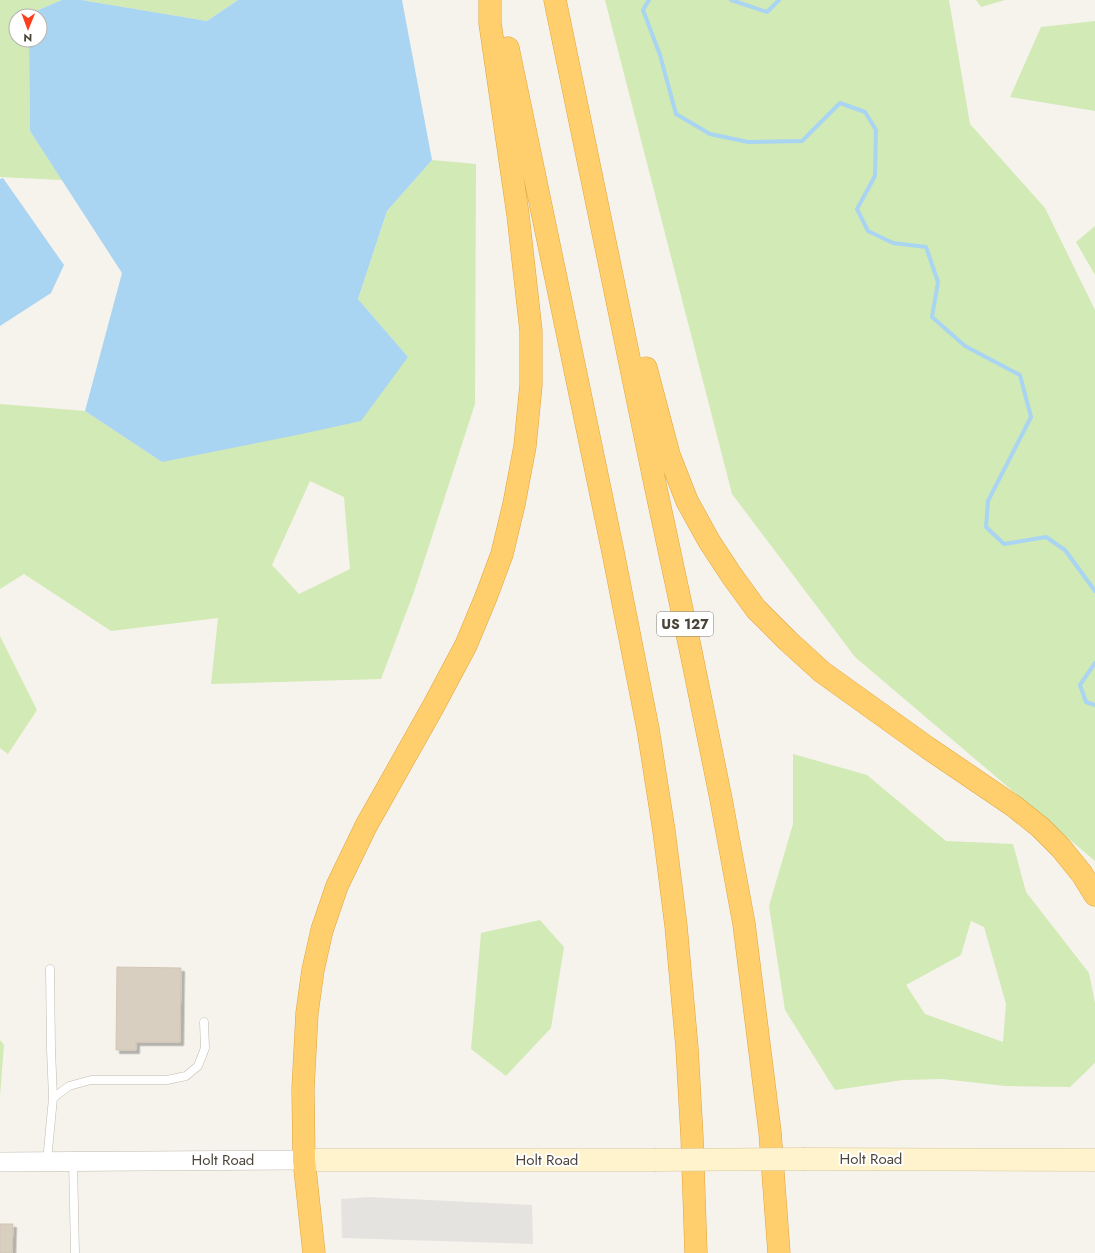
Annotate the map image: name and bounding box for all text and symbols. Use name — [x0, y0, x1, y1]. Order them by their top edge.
north arrow — [8, 8, 48, 48]
text: N — [23, 30, 32, 46]
road number: US 127 — [657, 612, 713, 636]
street label: Holt Road — [840, 1148, 902, 1170]
street label: Holt Road — [192, 1149, 254, 1171]
street label: Holt Road — [516, 1149, 578, 1171]

